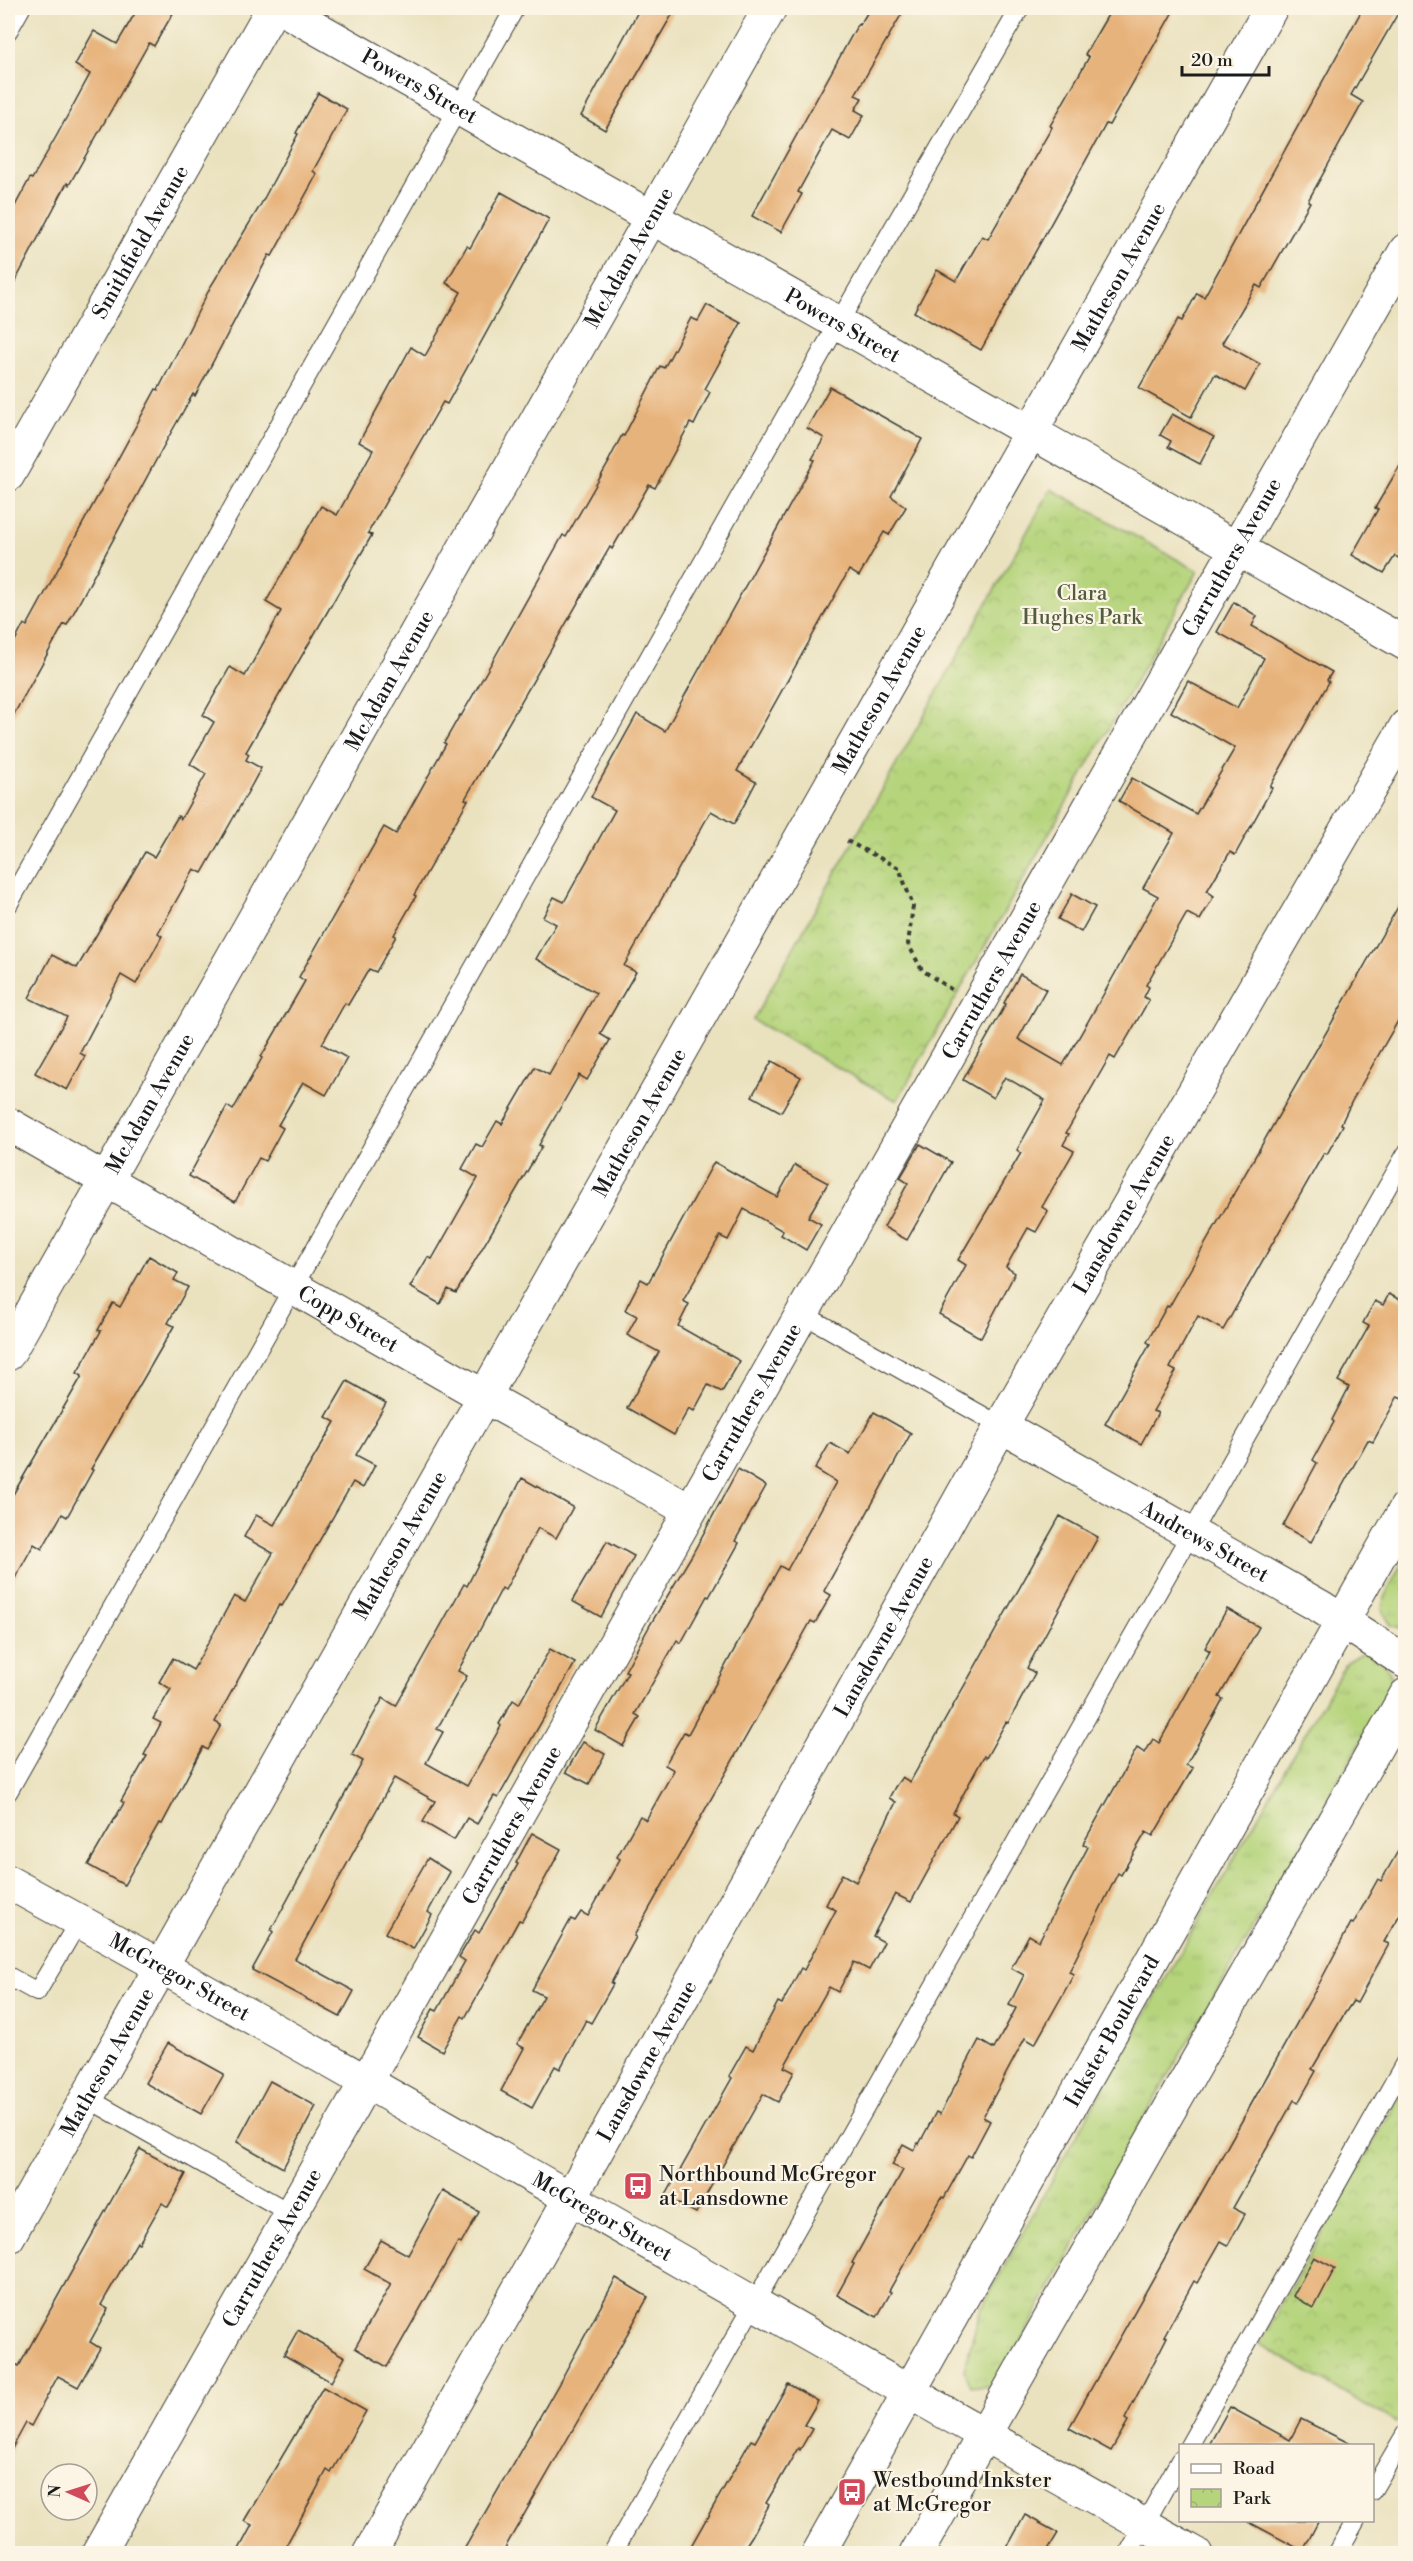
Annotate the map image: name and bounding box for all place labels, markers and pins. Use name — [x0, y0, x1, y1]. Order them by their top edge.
place label: Northbound McGregor at Lansdowne — [659, 2162, 876, 2212]
bus stop icon: Northbound McGregor at Lansdowne — [622, 2170, 654, 2202]
place label: Westbound Inkster at McGregor — [872, 2468, 1051, 2518]
bus stop icon: Westbound Inkster at McGregor — [836, 2476, 868, 2508]

